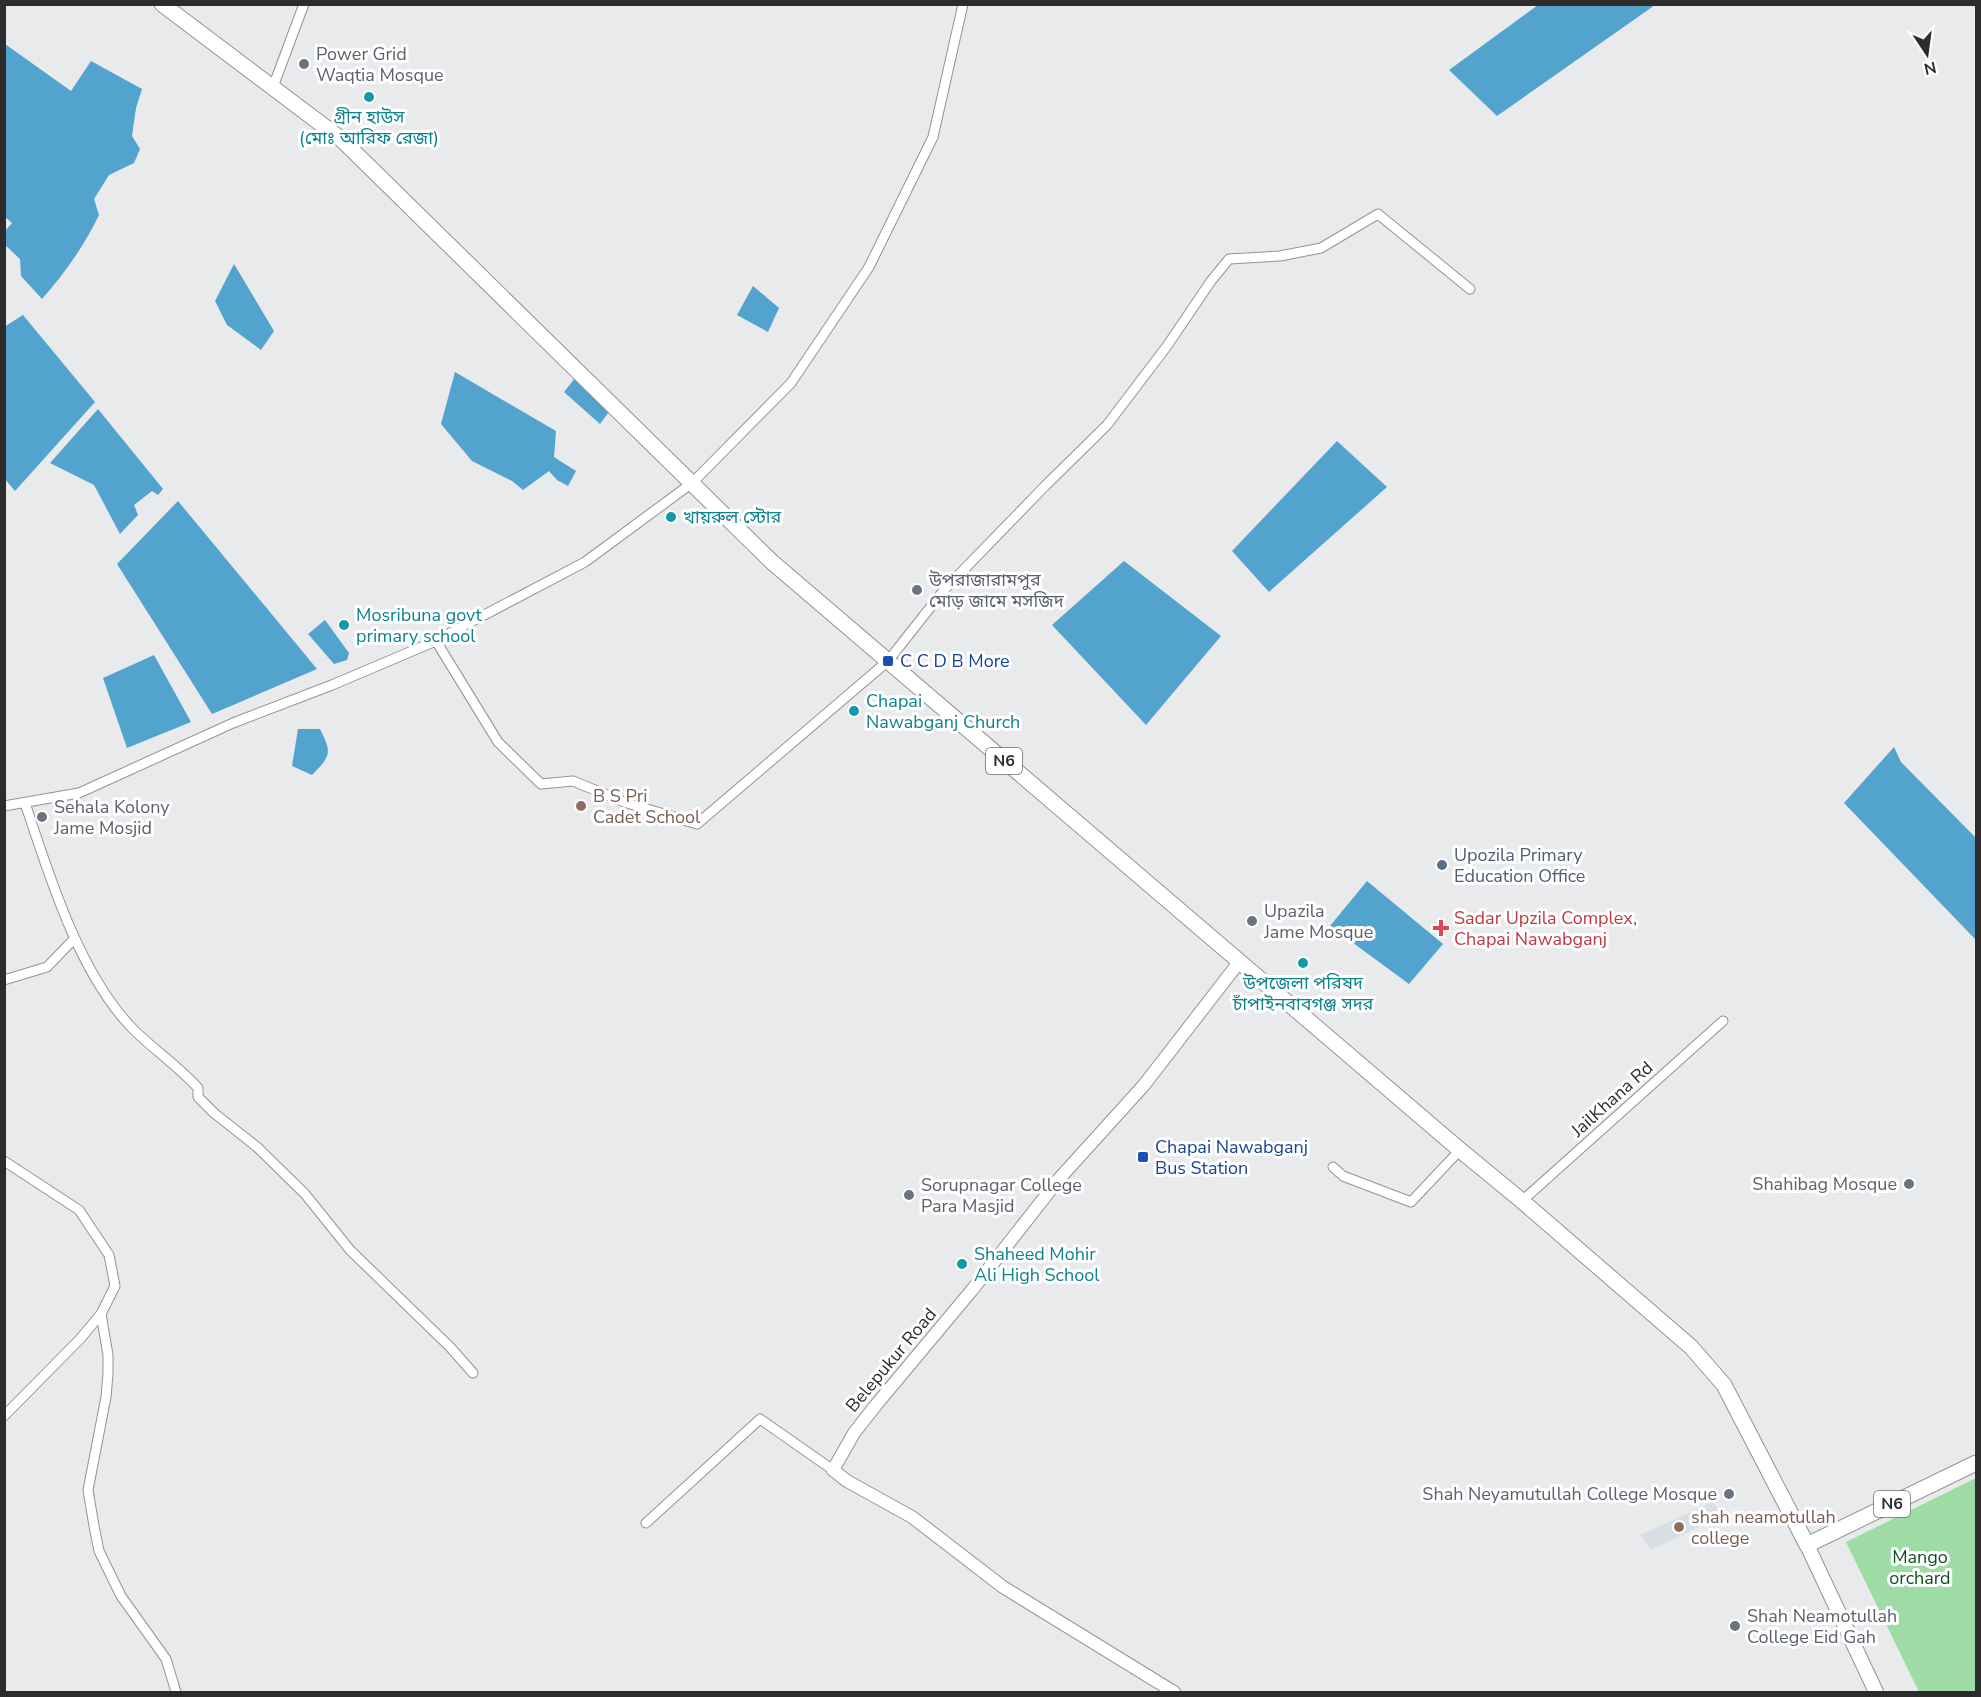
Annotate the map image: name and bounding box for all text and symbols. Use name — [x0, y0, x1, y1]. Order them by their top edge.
north arrow — [1897, 24, 1957, 84]
place label: Power Grid Waqtia Mosque — [316, 42, 444, 87]
text: N — [1922, 56, 1938, 80]
marker: Power Grid Waqtia Mosque — [297, 57, 311, 71]
marker: গ্রীন হাউস (মোঃ আরিফ রেজা) — [362, 90, 376, 104]
place label: গ্রীন হাউস (মোঃ আরিফ রেজা) — [299, 105, 439, 150]
place label: খায়রুল স্টোর — [683, 505, 781, 529]
marker: খায়রুল স্টোর — [664, 510, 678, 524]
place label: উপরাজারামপুর মোড় জামে মসজিদ — [928, 568, 1065, 613]
marker: উপরাজারামপুর মোড় জামে মসজিদ — [910, 583, 924, 597]
place label: Mosribuna govt primary school — [356, 603, 483, 648]
marker: Mosribuna govt primary school — [337, 618, 351, 632]
place label: C C D B More — [900, 649, 1010, 673]
marker: C C D B More — [881, 654, 895, 668]
place label: Chapai Nawabganj Church — [866, 689, 1020, 734]
marker: Chapai Nawabganj Church — [847, 704, 861, 718]
road number: N6 — [986, 748, 1022, 774]
place label: B S Pri Cadet School — [593, 784, 701, 829]
place label: Sehala Kolony Jame Mosjid — [53, 795, 170, 840]
marker: B S Pri Cadet School — [574, 799, 588, 813]
marker: Sehala Kolony Jame Mosjid — [35, 810, 49, 824]
place label: Upozila Primary Education Office — [1454, 843, 1585, 888]
marker: Upozila Primary Education Office — [1435, 858, 1449, 872]
place label: Upazila Jame Mosque — [1263, 899, 1373, 944]
place label: Sadar Upzila Complex, Chapai Nawabganj — [1454, 906, 1637, 951]
marker: Upazila Jame Mosque — [1245, 914, 1259, 928]
marker: Sadar Upzila Complex, Chapai Nawabganj — [1432, 919, 1450, 937]
marker: উপজেলা পরিষদ চাঁপাইনবাবগঞ্জ সদর — [1296, 956, 1310, 970]
place label: উপজেলা পরিষদ চাঁপাইনবাবগঞ্জ সদর — [1232, 971, 1374, 1016]
street label: JailKhana Rd — [1565, 1056, 1658, 1143]
place label: Chapai Nawabganj Bus Station — [1155, 1135, 1308, 1180]
marker: Chapai Nawabganj Bus Station — [1136, 1150, 1150, 1164]
place label: Shahibag Mosque — [1752, 1172, 1897, 1196]
place label: Sorupnagar College Para Masjid — [921, 1173, 1082, 1218]
marker: Shahibag Mosque — [1902, 1177, 1916, 1191]
marker: Sorupnagar College Para Masjid — [902, 1188, 916, 1202]
place label: Shaheed Mohir Ali High School — [974, 1242, 1100, 1287]
marker: Shaheed Mohir Ali High School — [955, 1257, 969, 1271]
street label: Belepukur Road — [840, 1303, 942, 1417]
place label: Shah Neyamutullah College Mosque — [1422, 1482, 1717, 1506]
marker: Shah Neyamutullah College Mosque — [1722, 1487, 1736, 1501]
road number: N6 — [1874, 1491, 1910, 1517]
place label: shah neamotullah college — [1691, 1505, 1836, 1550]
marker: shah neamotullah college — [1672, 1520, 1686, 1534]
park label: Mango orchard — [1889, 1545, 1951, 1590]
place label: Shah Neamotullah College Eid Gah — [1747, 1604, 1897, 1649]
marker: Shah Neamotullah College Eid Gah — [1728, 1619, 1742, 1633]

